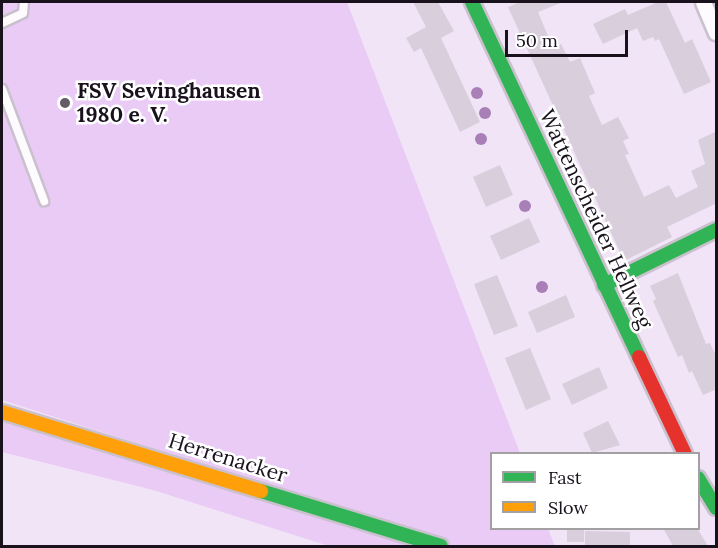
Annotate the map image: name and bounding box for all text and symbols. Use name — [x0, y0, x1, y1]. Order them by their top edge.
scale bar — [508, 18, 631, 56]
text: 50 m — [516, 29, 558, 52]
place label: FSV Sevinghausen 1980 e. V. — [77, 78, 261, 128]
marker: FSV Sevinghausen 1980 e. V. — [58, 96, 72, 110]
street label: Wattenscheider Hellweg — [534, 105, 658, 333]
street label: Herrenacker — [165, 428, 291, 488]
legend — [490, 452, 700, 530]
text: Fast — [548, 466, 582, 489]
text: Slow — [548, 496, 588, 519]

